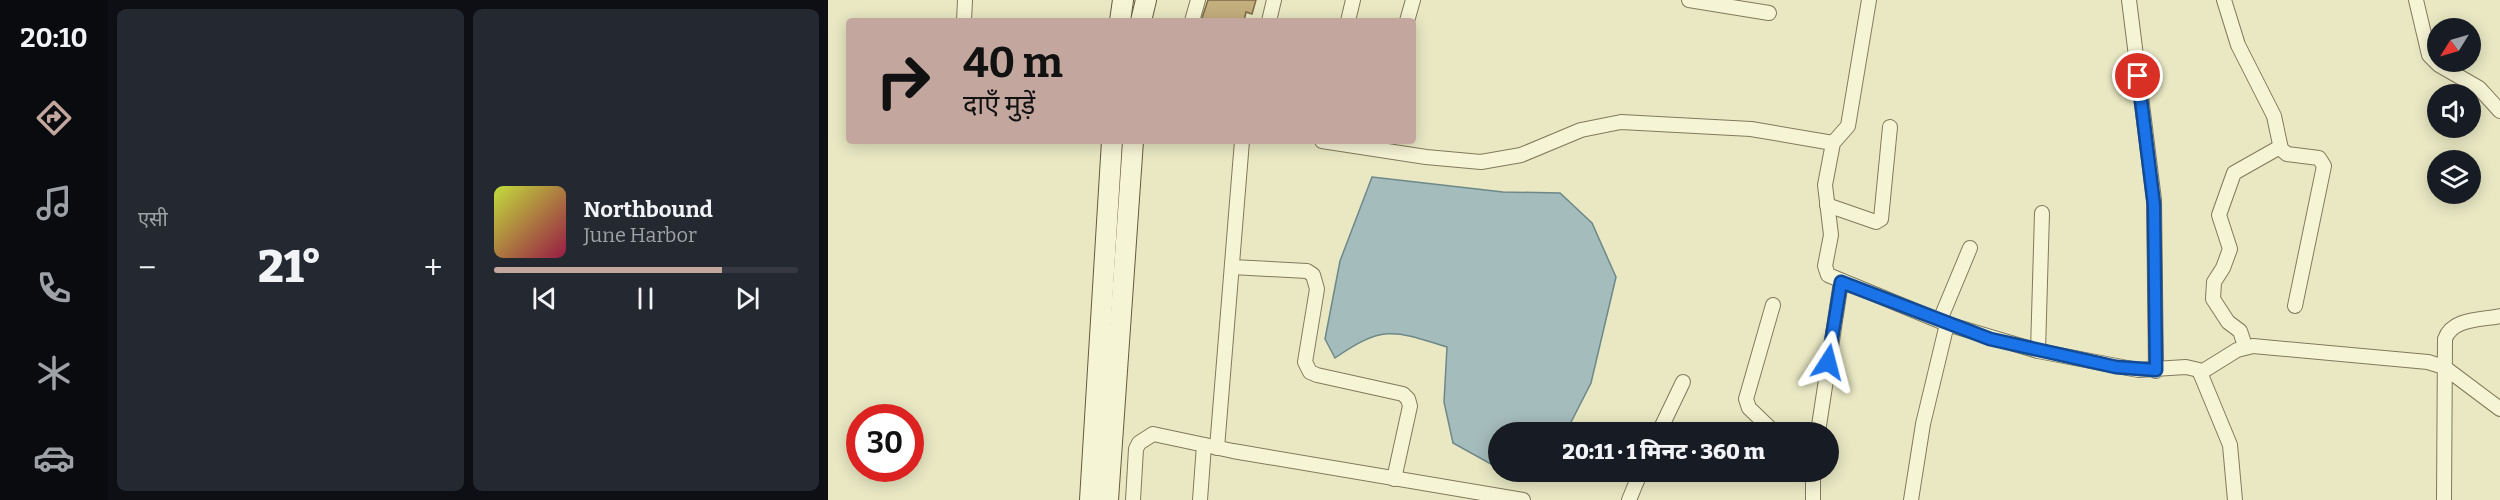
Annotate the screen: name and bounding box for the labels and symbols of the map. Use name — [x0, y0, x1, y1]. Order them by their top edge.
north arrow — [2427, 18, 2481, 72]
pin — [2112, 50, 2163, 101]
position arrow — [1796, 330, 1860, 394]
speed limit sign: 30 — [846, 404, 924, 482]

